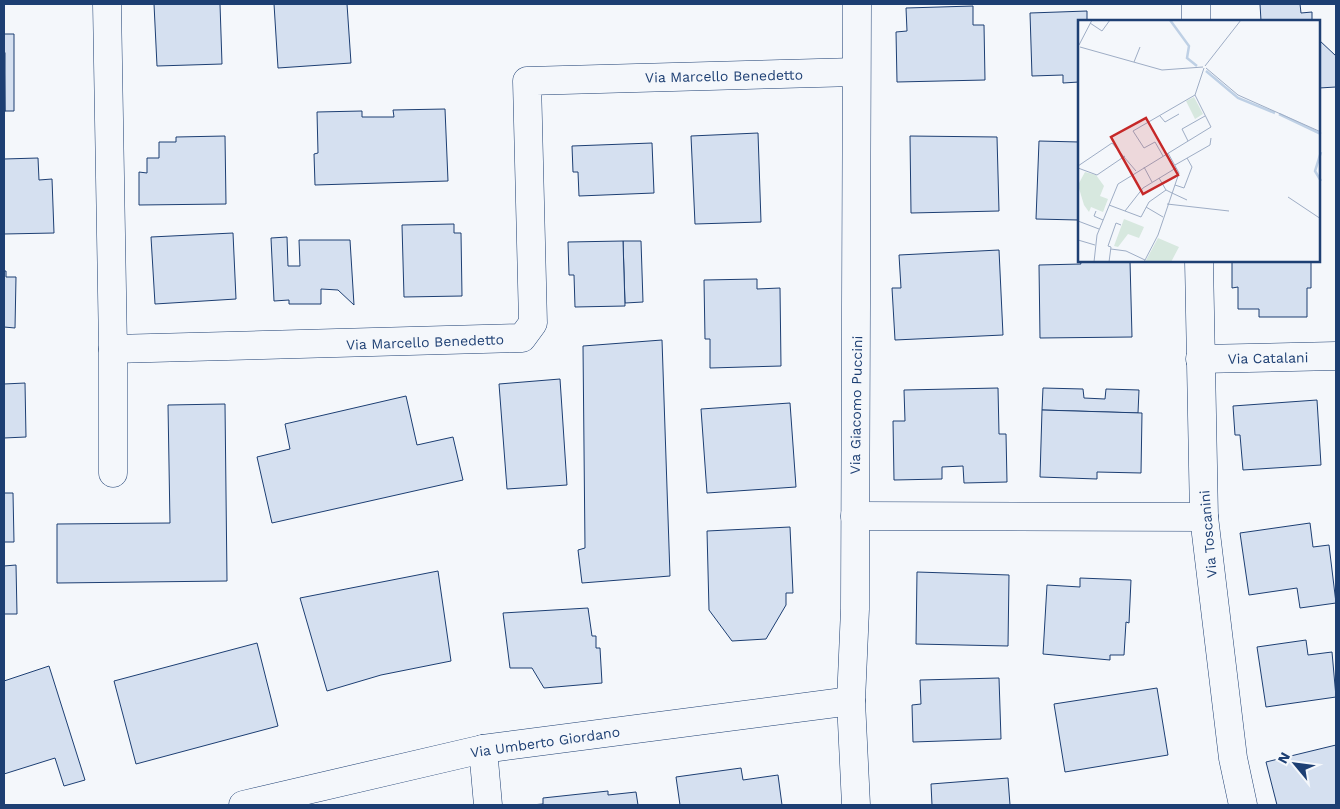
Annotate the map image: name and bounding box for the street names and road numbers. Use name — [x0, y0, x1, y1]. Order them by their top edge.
street label: Via Marcello Benedetto — [645, 67, 803, 85]
street label: Via Marcello Benedetto — [346, 331, 504, 353]
street label: Via Giacomo Puccini — [847, 336, 865, 474]
street label: Via Catalani — [1227, 349, 1309, 367]
street label: Via Toscanini — [1196, 489, 1220, 579]
street label: Via Umberto Giordano — [469, 724, 621, 760]

